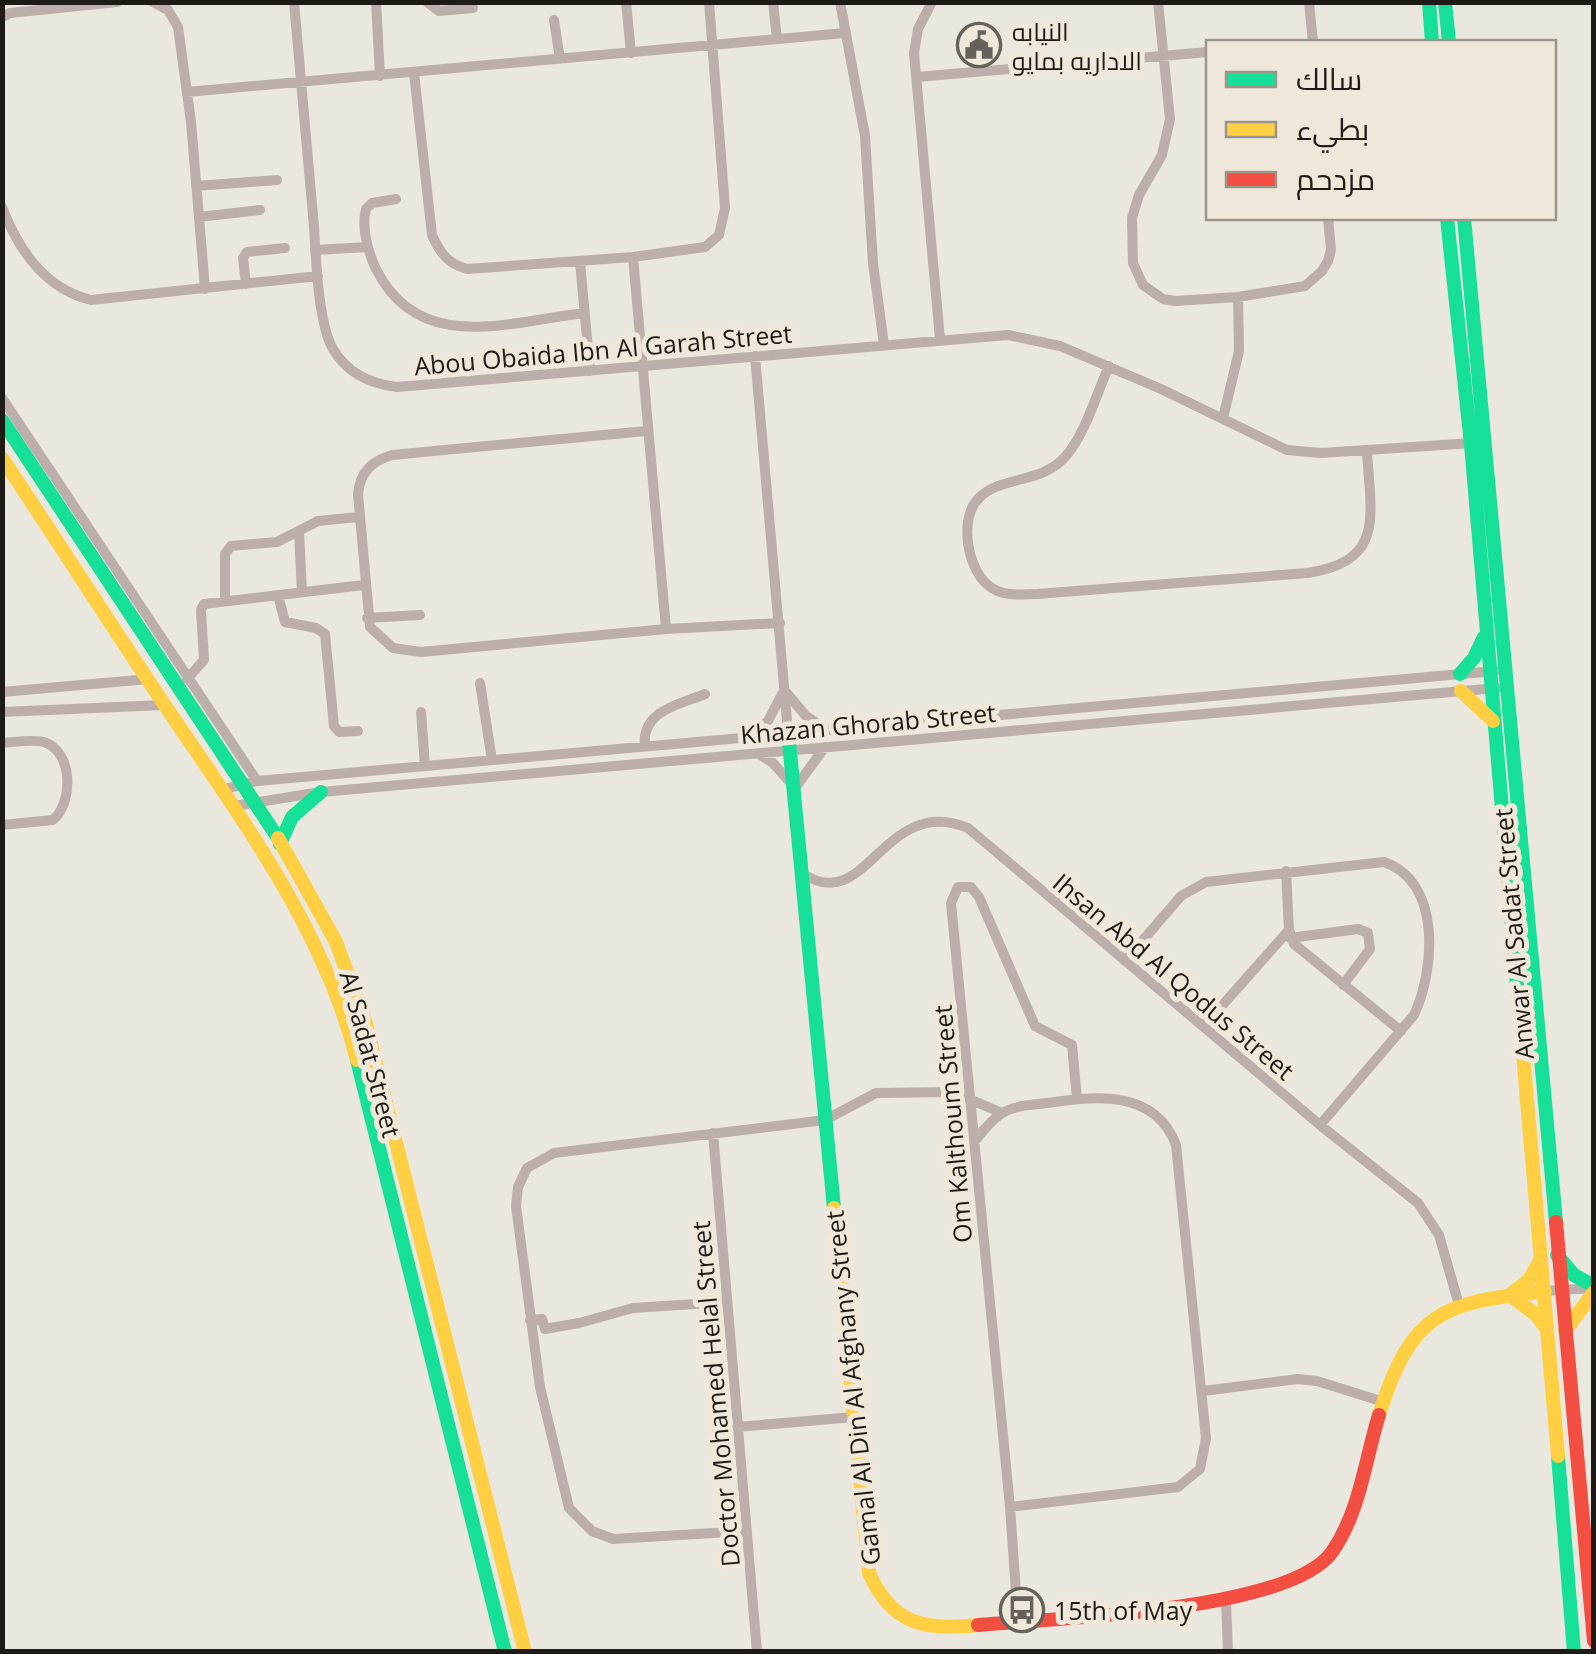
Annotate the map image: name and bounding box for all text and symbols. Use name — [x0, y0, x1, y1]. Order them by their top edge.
place label: النيابه الاداريه بمايو — [1012, 14, 1142, 77]
public building icon: النيابه الاداريه بمايو — [956, 22, 1002, 68]
legend — [1206, 40, 1556, 220]
text: سالك — [1296, 58, 1362, 99]
text: بطيء — [1296, 108, 1369, 153]
text: مزدحم — [1296, 158, 1375, 200]
street label: Abou Obaida Ibn Al Garah Street — [413, 316, 793, 382]
street label: Khazan Ghorab Street — [739, 695, 997, 751]
street label: Anwar Al Sadat Street — [1485, 807, 1541, 1061]
street label: Ihsan Abd Al Qodus Street — [1046, 865, 1302, 1087]
street label: Al Sadat Street — [332, 967, 410, 1141]
street label: Om Kalthoum Street — [925, 1004, 979, 1244]
street label: Gamal Al Din Al Afghany Street — [816, 1209, 888, 1567]
street label: Doctor Mohamed Helal Street — [683, 1220, 747, 1568]
bus stop icon: 15th of May — [999, 1587, 1045, 1633]
place label: 15th of May — [1054, 1593, 1193, 1627]

